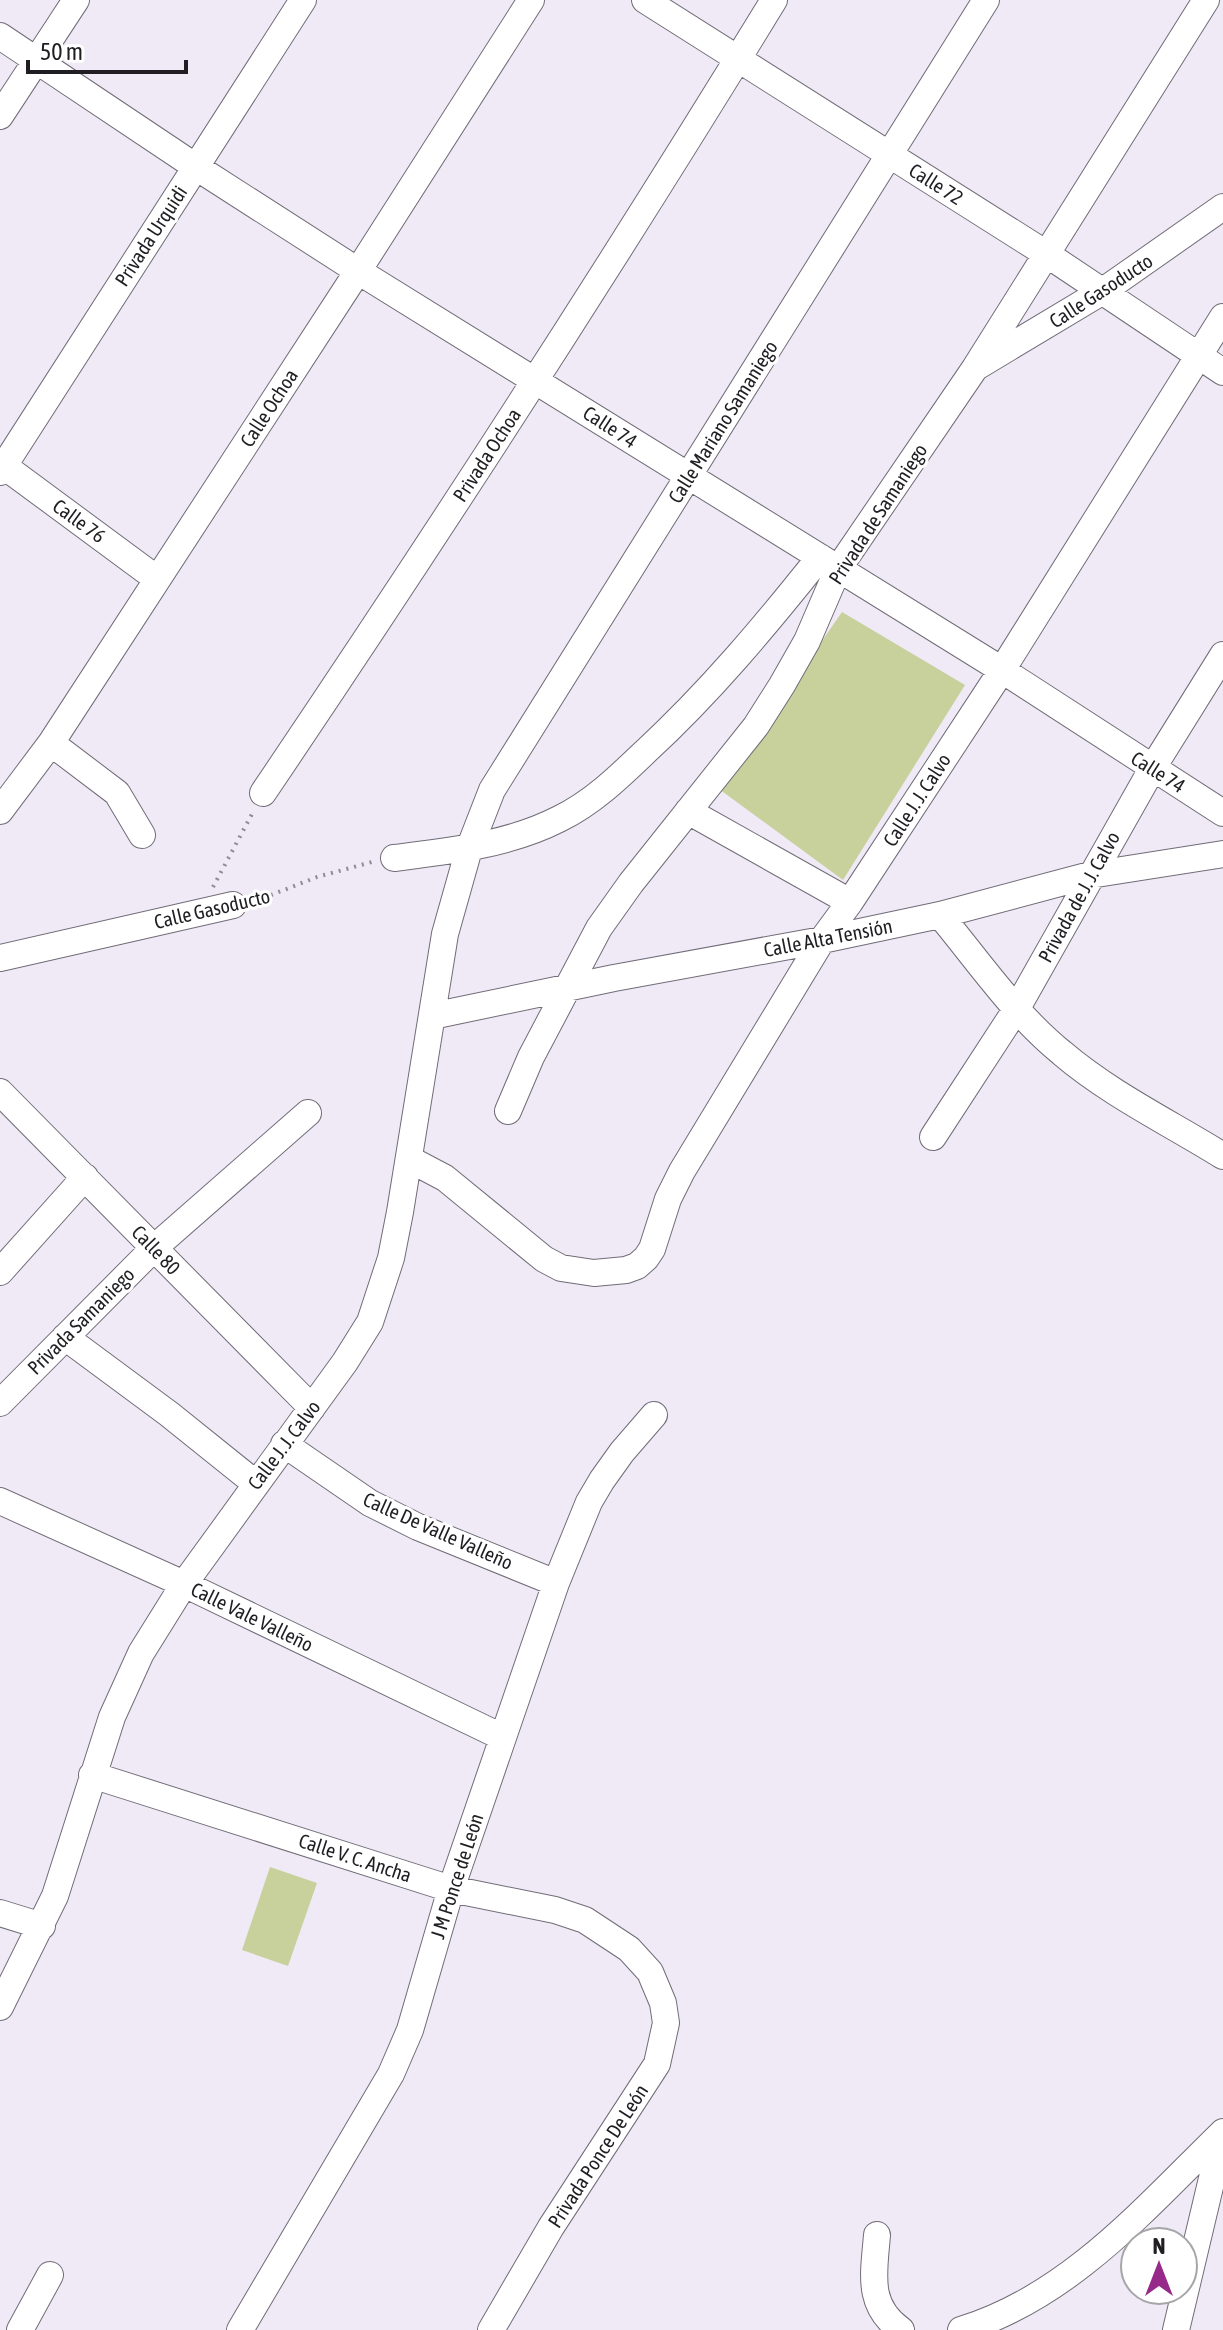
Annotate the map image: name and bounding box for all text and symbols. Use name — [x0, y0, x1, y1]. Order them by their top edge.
scale bar — [28, 24, 186, 74]
text: 50 m — [40, 38, 83, 65]
street label: Calle 72 — [905, 158, 968, 209]
street label: Privada Urquidi — [110, 181, 191, 290]
street label: Calle Gasoducto — [1045, 249, 1157, 332]
street label: Calle Mariano Samaniego — [663, 336, 782, 507]
street label: Calle Ochoa — [235, 365, 302, 451]
street label: Calle 74 — [579, 401, 641, 452]
street label: Privada Ochoa — [448, 404, 525, 506]
street label: Privada de Samaniego — [824, 439, 932, 588]
street label: Calle 76 — [49, 494, 110, 547]
street label: Calle 74 — [1127, 746, 1190, 797]
street label: Calle J. J. Calvo — [878, 749, 955, 850]
street label: Privada de J. J. Calvo — [1033, 827, 1124, 966]
street label: Calle Gasoducto — [152, 884, 272, 933]
street label: Calle Alta Tensión — [762, 914, 894, 961]
street label: Calle 80 — [127, 1220, 185, 1279]
street label: Privada Samaniego — [22, 1262, 139, 1379]
street label: Calle J. J. Calvo — [243, 1395, 325, 1494]
street label: Calle De Valle Valleño — [360, 1487, 517, 1574]
street label: Calle Vale Valleño — [187, 1577, 317, 1656]
street label: J M Ponce de León — [425, 1810, 488, 1941]
street label: Calle V. C. Ancha — [296, 1829, 414, 1887]
street label: Privada Ponce De León — [543, 2080, 652, 2232]
north arrow — [1119, 2226, 1199, 2306]
text: N — [1153, 2233, 1165, 2259]

